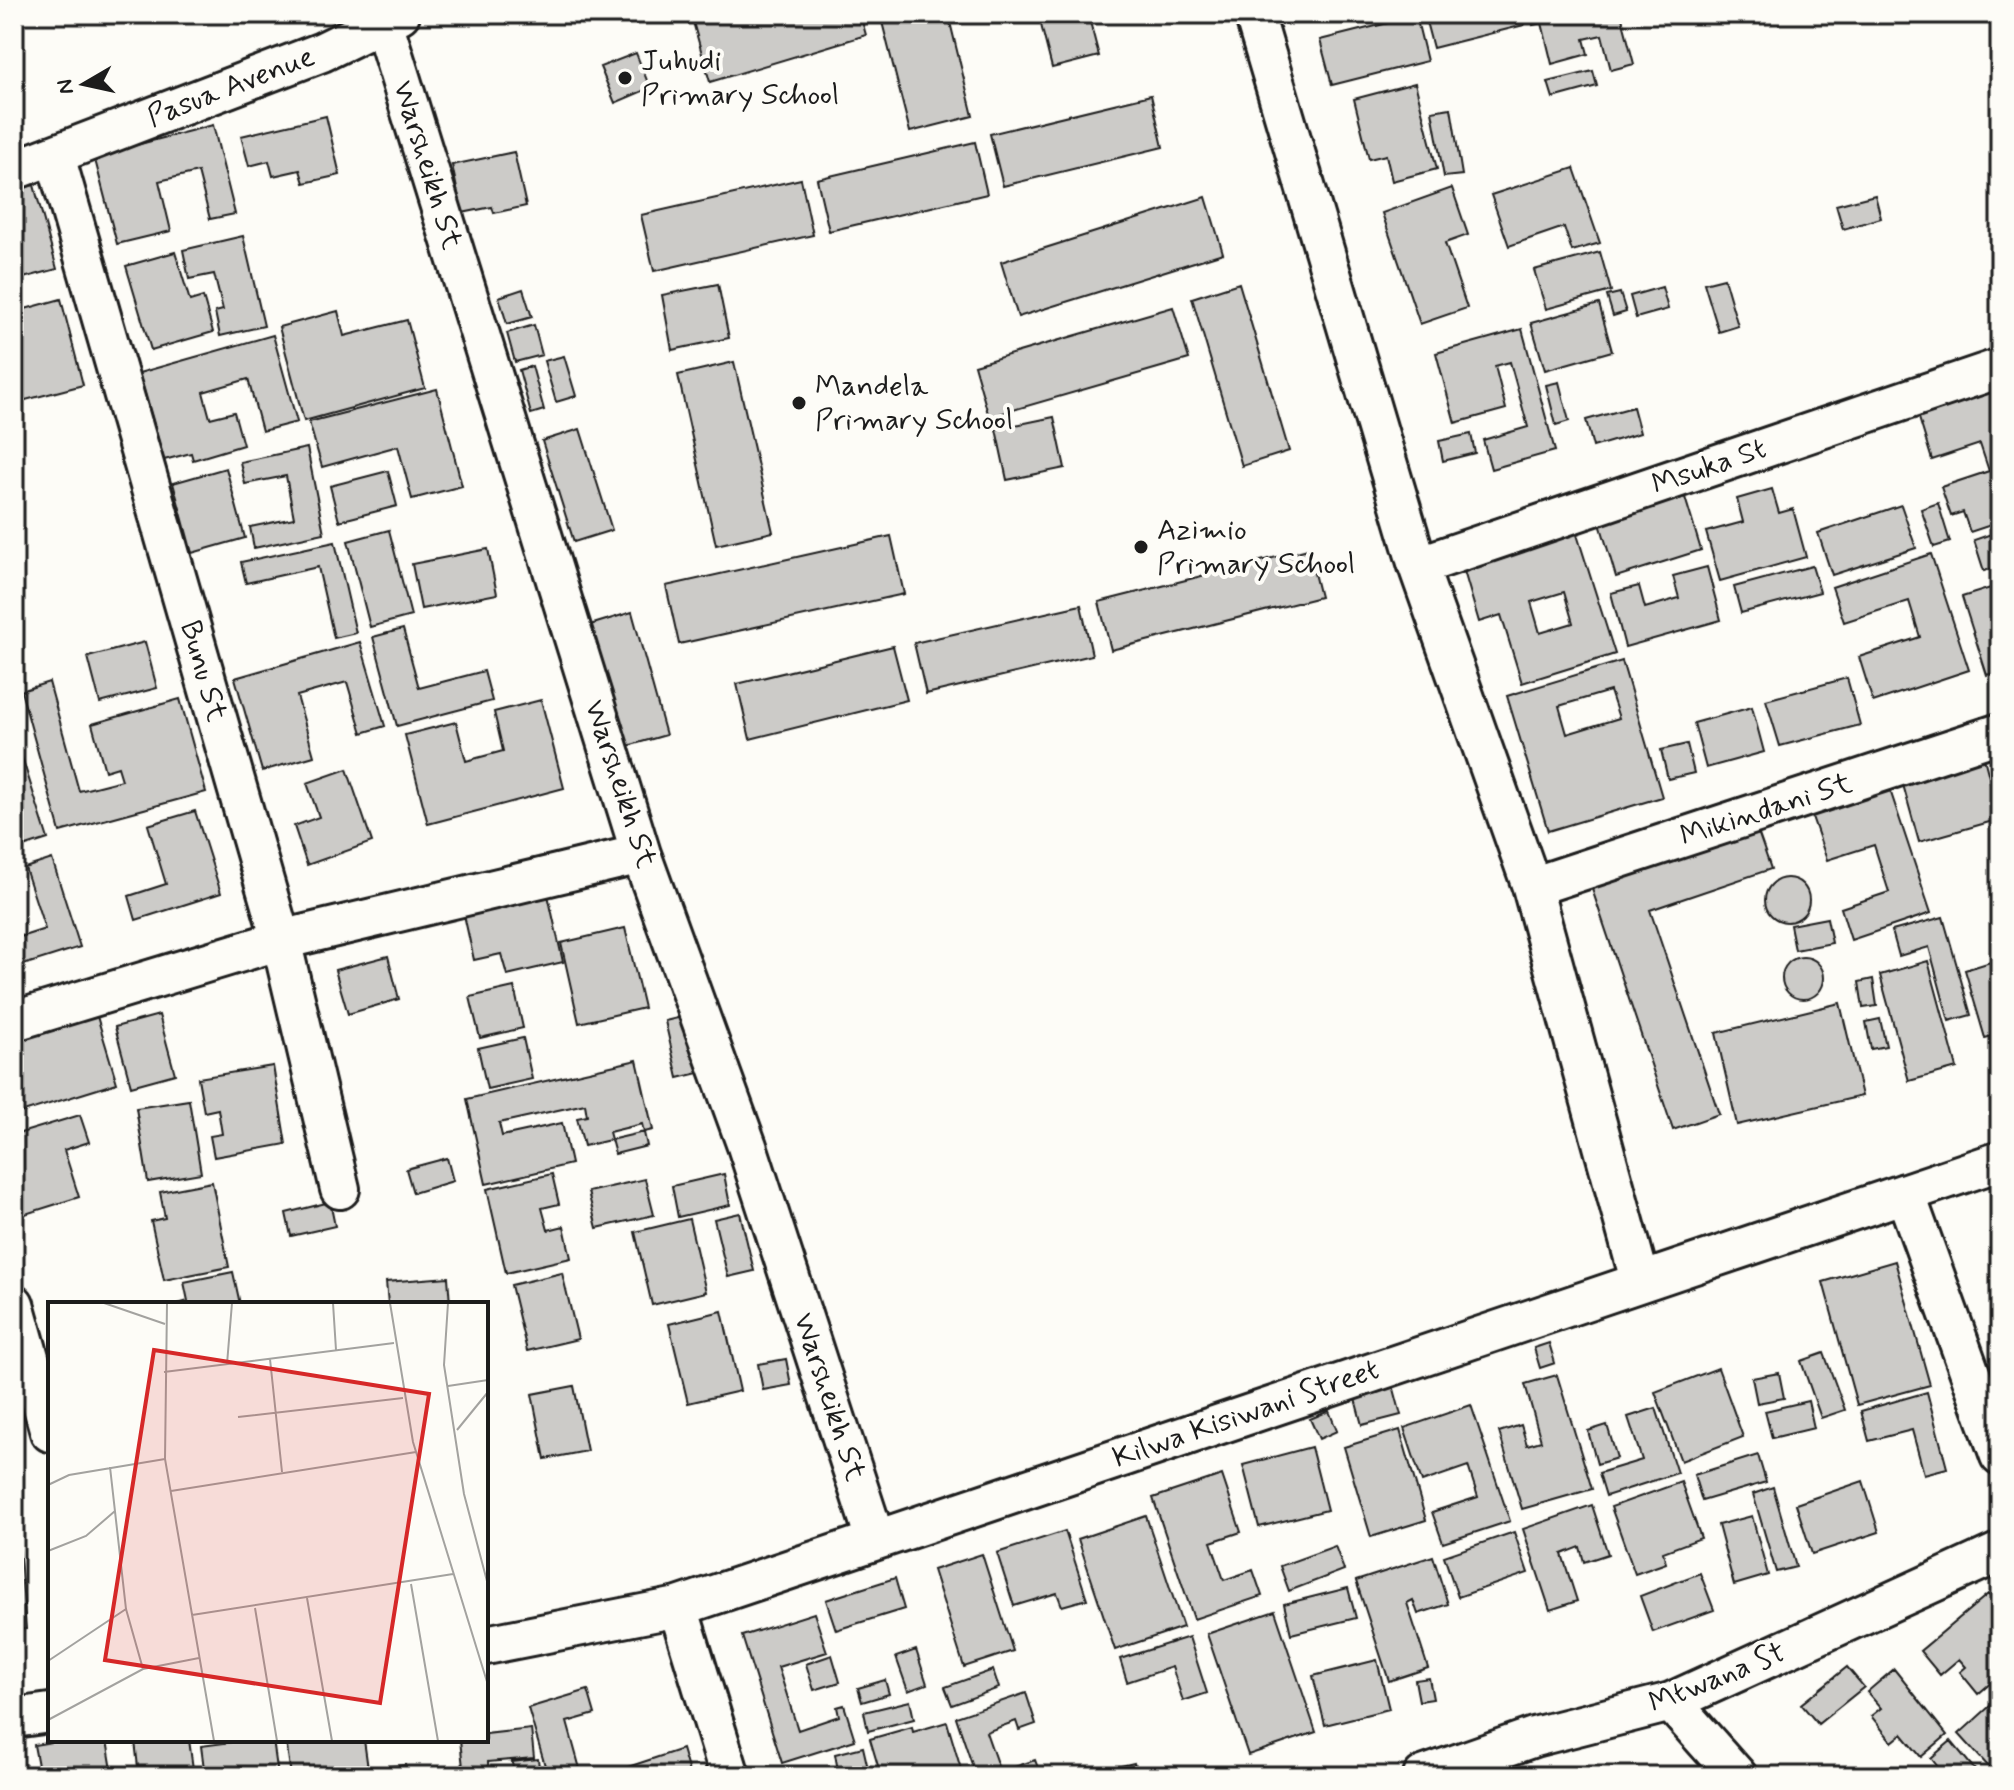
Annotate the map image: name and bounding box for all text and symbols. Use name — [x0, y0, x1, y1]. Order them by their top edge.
street label: Pasua Avenue — [142, 37, 320, 137]
place label: Juhudi Primary School — [641, 42, 839, 115]
north arrow — [44, 44, 124, 124]
marker: Juhudi Primary School — [616, 69, 634, 87]
street label: Warsheikh St — [383, 76, 471, 254]
text: N — [51, 77, 81, 96]
place label: Mandela Primary School — [815, 367, 1013, 440]
marker: Mandela Primary School — [790, 394, 808, 412]
street label: Msuka St — [1647, 429, 1771, 505]
place label: Azimio Primary School — [1157, 511, 1355, 584]
marker: Azimio Primary School — [1132, 538, 1150, 556]
street label: Bunu St — [170, 616, 236, 726]
street label: Warsheikh St — [575, 695, 666, 873]
street label: Mikindani St — [1675, 764, 1857, 856]
inset map — [48, 1302, 488, 1742]
street label: Warsheikh St — [784, 1308, 875, 1486]
street label: Kilwa Kisiwani Street — [1108, 1350, 1384, 1478]
street label: Mtwana St — [1643, 1633, 1791, 1723]

